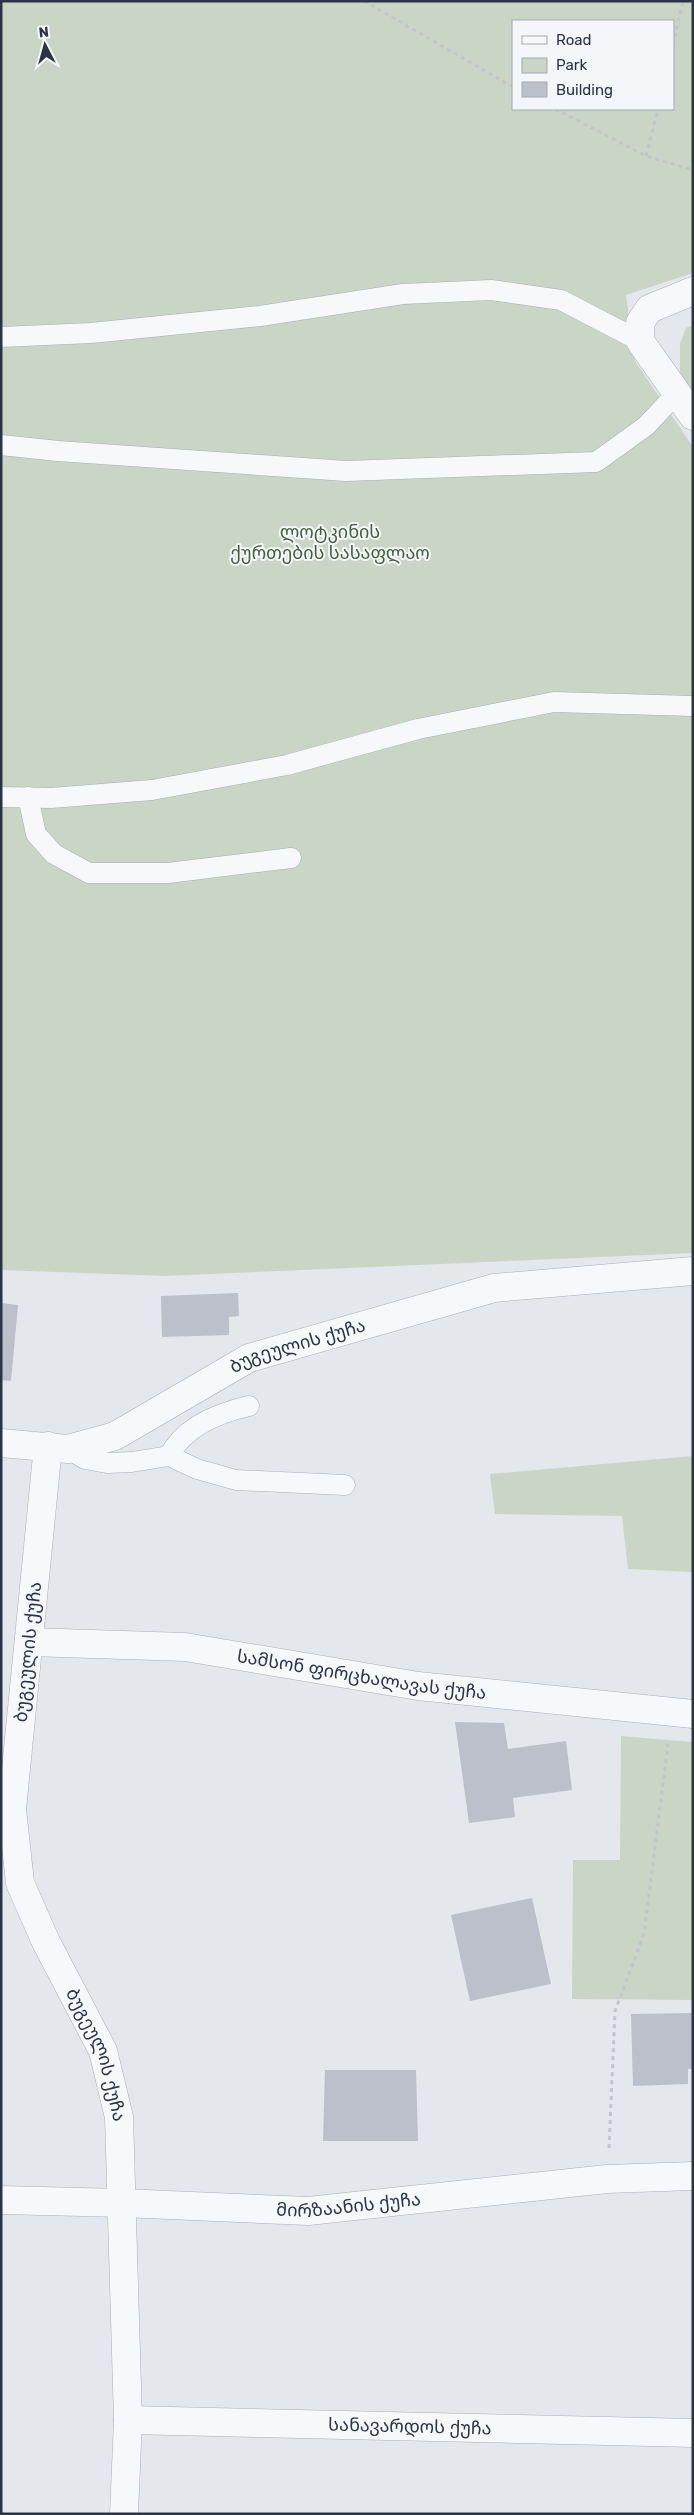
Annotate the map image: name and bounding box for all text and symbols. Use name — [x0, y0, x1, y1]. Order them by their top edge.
north arrow — [20, 20, 70, 70]
legend — [512, 20, 674, 110]
text: N — [38, 24, 50, 42]
text: Road — [556, 31, 592, 49]
text: Park — [556, 56, 587, 74]
text: Building — [556, 81, 613, 99]
park label: ლოტკინის ქურთების სასაფლაო — [230, 521, 430, 564]
street label: ბუგეულის ქუჩა — [226, 1314, 368, 1378]
street label: ბუგეულის ქუჩა — [10, 1581, 46, 1723]
street label: სამსონ ფირცხალავას ქუჩა — [236, 1645, 487, 1704]
street label: ბუგეულის ქუჩა — [61, 1984, 131, 2124]
street label: მირზაანის ქუჩა — [276, 2188, 422, 2222]
street label: სანავარდოს ქუჩა — [328, 2414, 492, 2439]

